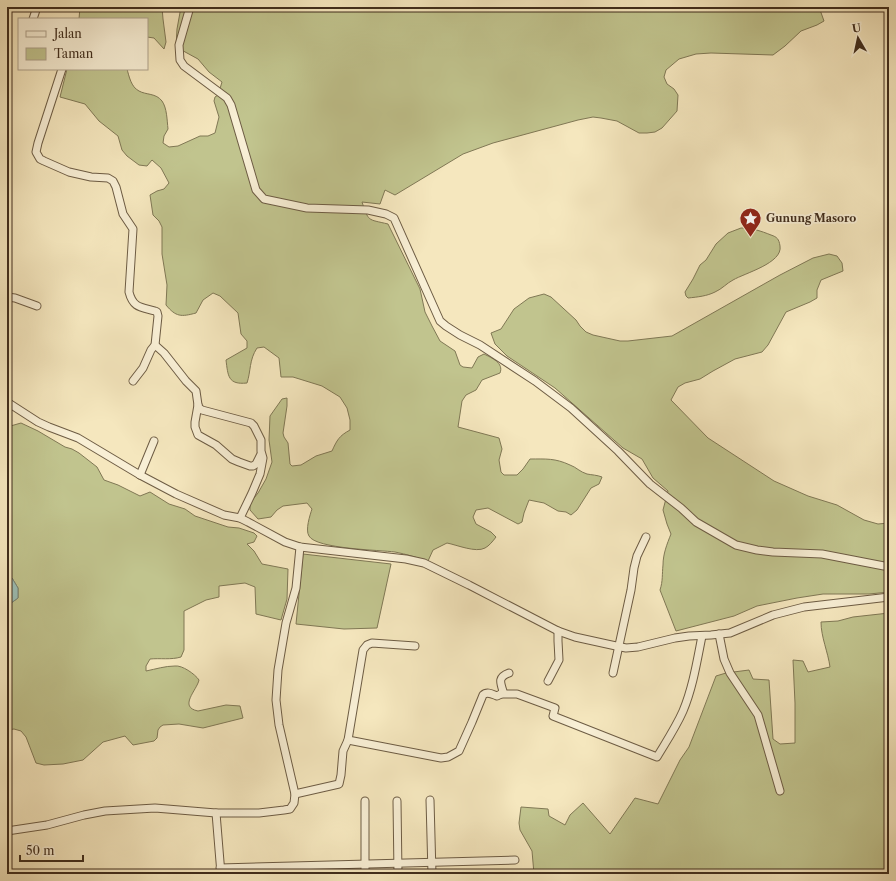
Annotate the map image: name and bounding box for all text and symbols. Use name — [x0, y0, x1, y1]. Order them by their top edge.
legend — [18, 18, 148, 70]
north arrow — [838, 18, 878, 58]
text: U — [851, 21, 862, 36]
text: Jalan — [52, 26, 82, 41]
text: Taman — [54, 46, 94, 61]
place icon: Gunung Masoro — [738, 205, 764, 238]
place label: Gunung Masoro — [766, 211, 856, 225]
scale bar — [20, 837, 83, 863]
text: 50 m — [26, 843, 55, 858]

